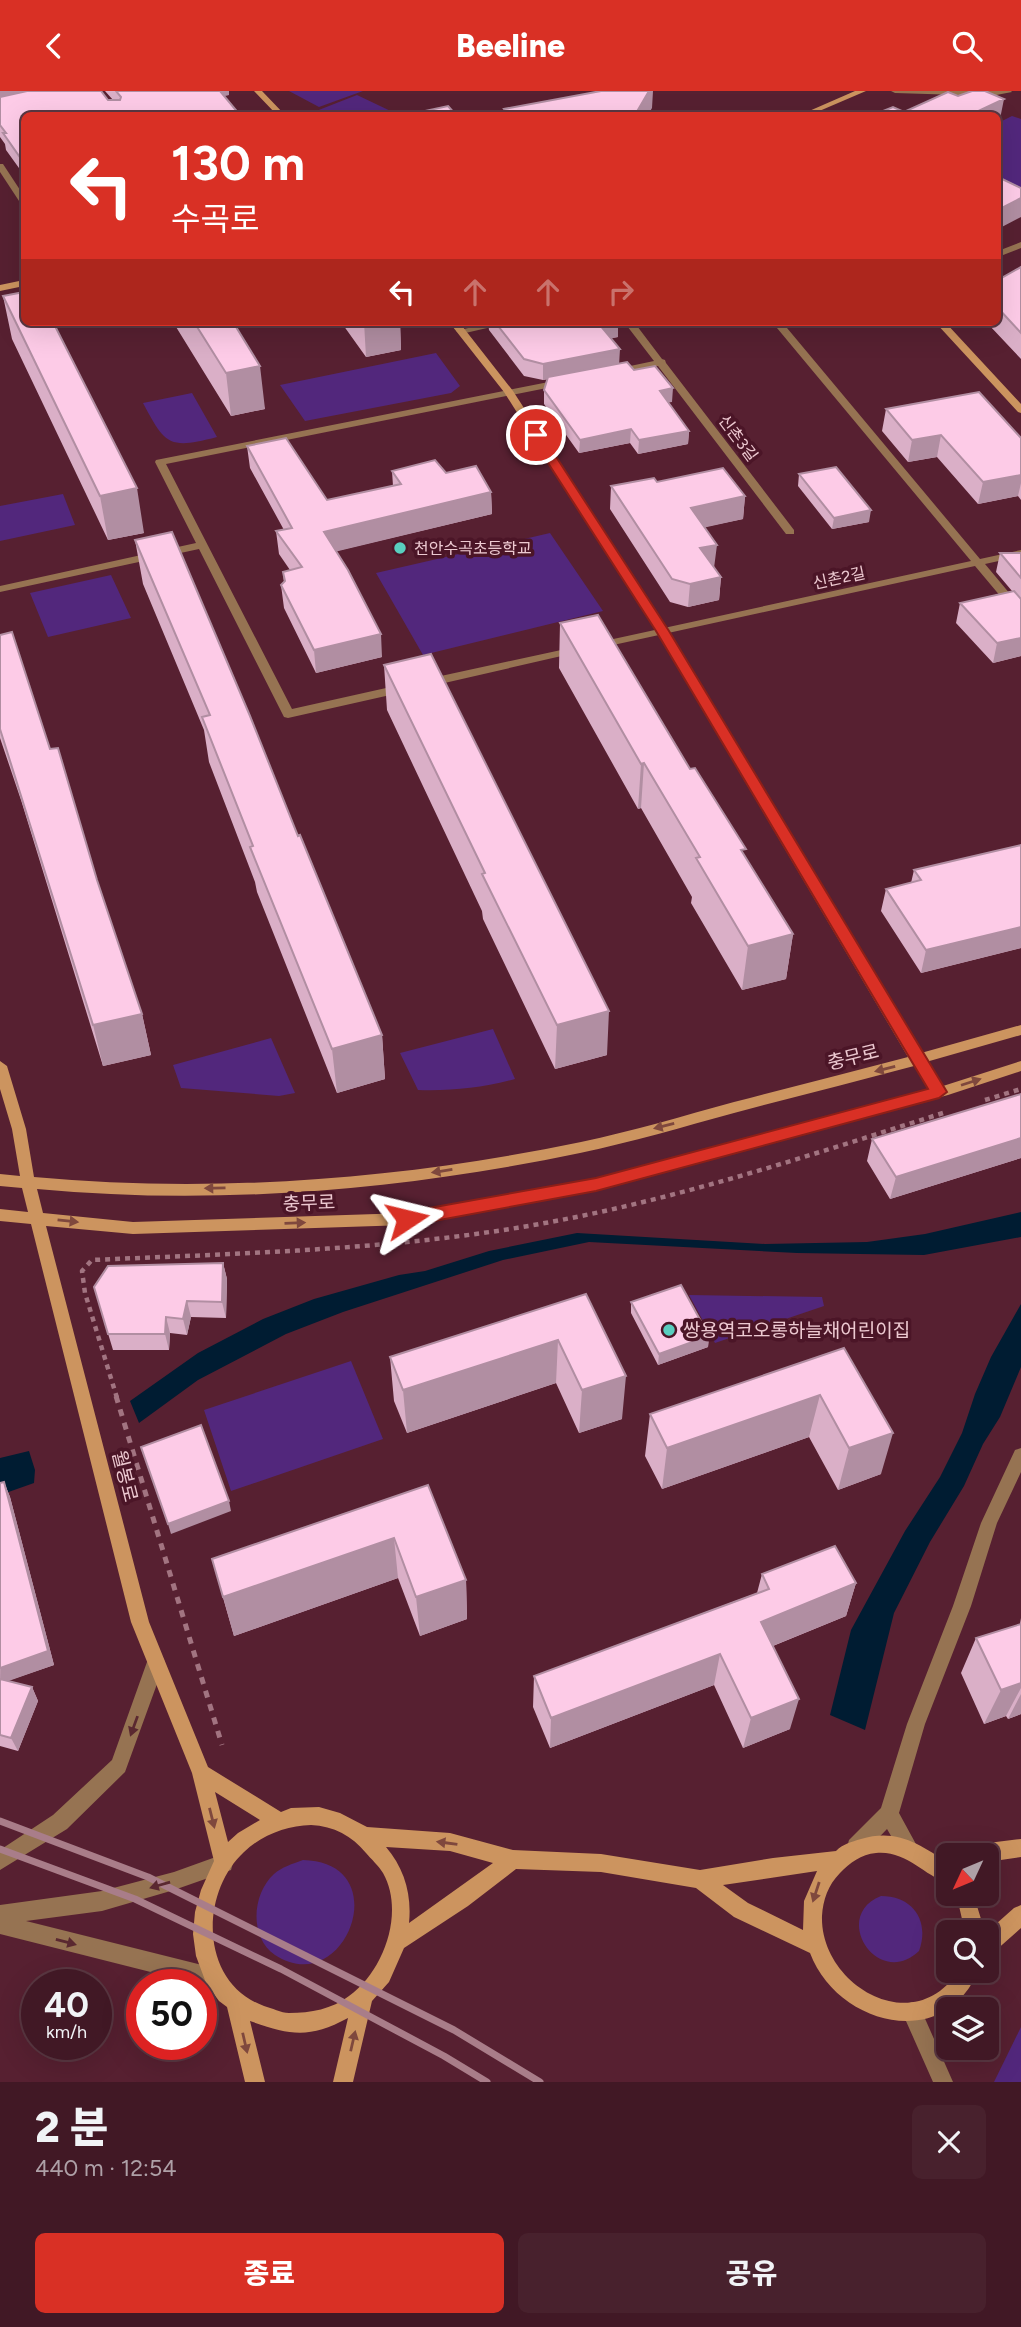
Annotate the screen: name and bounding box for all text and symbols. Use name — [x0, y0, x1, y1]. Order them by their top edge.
icon: back — [35, 27, 73, 65]
text: Beeline — [456, 27, 565, 65]
icon: search — [948, 27, 986, 65]
text: 130 m — [171, 133, 305, 192]
icon: left — [56, 140, 147, 231]
text: 수곡로 — [171, 200, 259, 238]
icon: left — [383, 273, 421, 311]
icon: ahead — [456, 273, 494, 311]
icon: ahead — [529, 273, 567, 311]
icon: right — [602, 273, 640, 311]
pin — [506, 405, 566, 465]
street label: 신촌3길 — [715, 411, 761, 465]
icon: arrive — [517, 416, 555, 454]
place label: 천안수곡초등학교 — [414, 539, 532, 558]
marker: 천안수곡초등학교 — [392, 540, 408, 556]
street label: 신촌2길 — [811, 563, 867, 593]
street label: 충무로 — [825, 1039, 881, 1075]
one-way arrow — [874, 1064, 896, 1075]
one-way arrow — [961, 1077, 982, 1087]
one-way arrow — [653, 1121, 675, 1132]
one-way arrow — [431, 1166, 453, 1177]
position arrow — [370, 1182, 444, 1256]
one-way arrow — [204, 1183, 226, 1194]
street label: 충무로 — [282, 1191, 336, 1215]
one-way arrow — [57, 1216, 79, 1227]
one-way arrow — [284, 1217, 306, 1228]
place label: 쌍용역코오롱하늘채어린이집 — [683, 1319, 910, 1342]
marker: 쌍용역코오롱하늘채어린이집 — [661, 1322, 677, 1338]
street label: 월봉로 — [107, 1448, 143, 1504]
one-way arrow — [128, 1715, 139, 1736]
one-way arrow — [208, 1808, 218, 1829]
one-way arrow — [436, 1837, 458, 1848]
north arrow — [936, 1843, 999, 1906]
map controls — [936, 1843, 999, 2060]
one-way arrow — [148, 1880, 170, 1891]
one-way arrow — [810, 1881, 821, 1902]
button: search — [936, 1920, 999, 1983]
one-way arrow — [56, 1938, 77, 1948]
speed limit sign: 50 — [126, 1969, 217, 2060]
text: 40 — [44, 1984, 89, 2026]
button: layers — [936, 1997, 999, 2060]
text: km/h — [46, 2021, 87, 2043]
one-way arrow — [347, 2030, 358, 2052]
one-way arrow — [240, 2032, 251, 2054]
text: 2 분 — [35, 2102, 108, 2153]
button: close — [912, 2105, 986, 2179]
text: 440 m · 12:54 — [35, 2154, 176, 2182]
button: 종료 — [35, 2233, 504, 2313]
button: 공유 — [518, 2233, 986, 2313]

